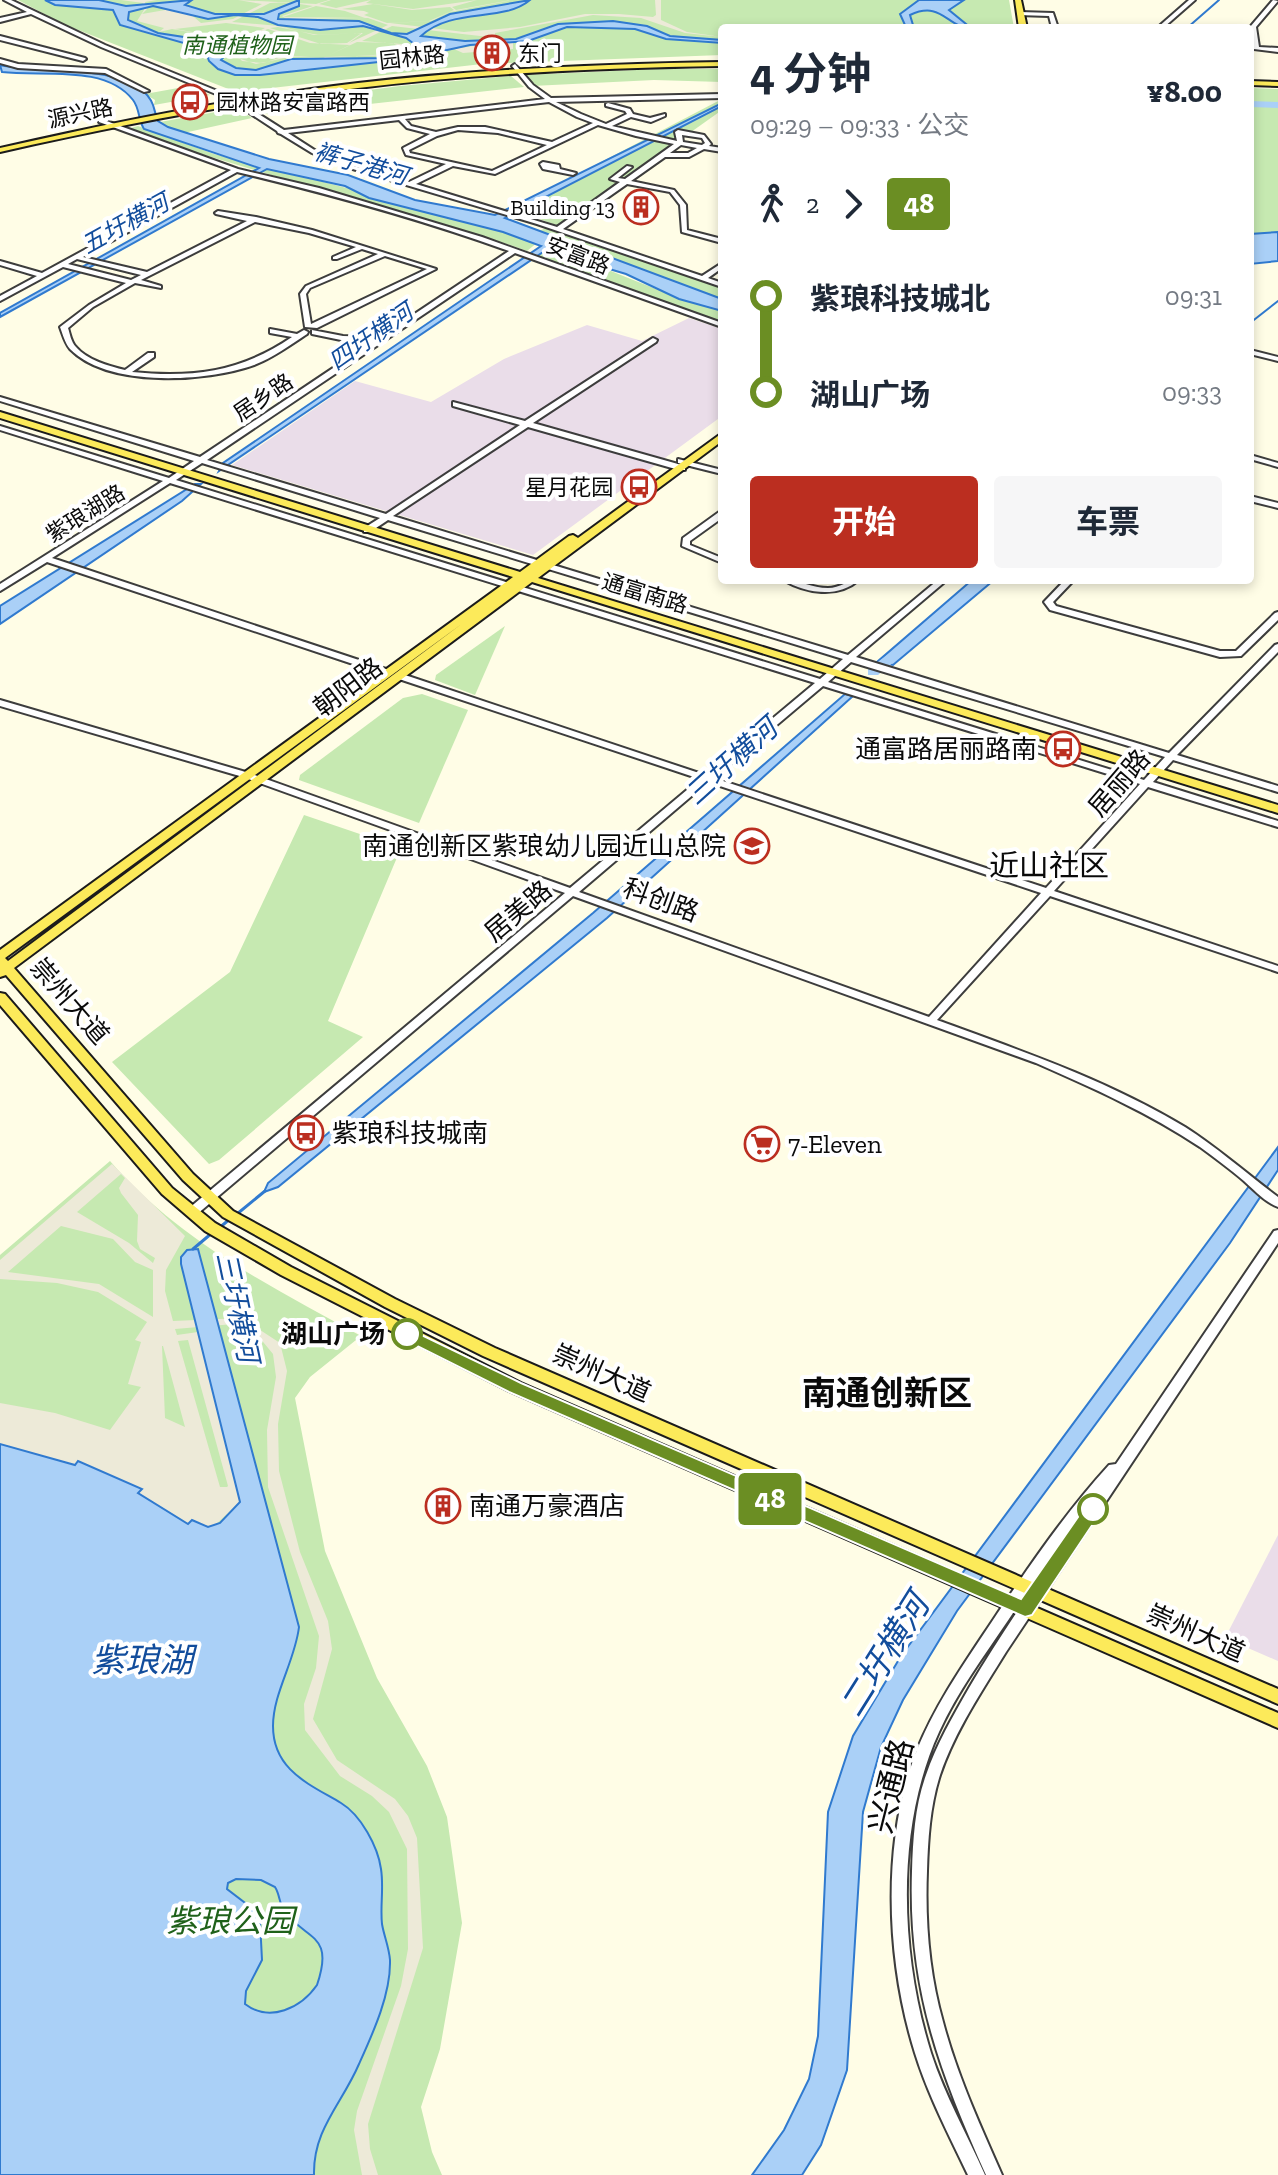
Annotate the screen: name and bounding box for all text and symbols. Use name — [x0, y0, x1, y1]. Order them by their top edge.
park label: 南通植物园 — [182, 32, 295, 59]
building icon: 东门 — [473, 34, 511, 72]
place label: 东门 — [518, 40, 562, 67]
street label: 园林路 — [378, 41, 446, 74]
text: 4 分钟 — [750, 47, 871, 100]
text: ¥8.00 — [1147, 74, 1222, 110]
bus stop icon: 园林路安富路西 — [171, 83, 209, 121]
place label: 园林路安富路西 — [216, 89, 370, 116]
street label: 源兴路 — [45, 93, 115, 134]
text: 09:29 – 09:33 · 公交 — [750, 109, 969, 141]
water label: 裤子港河 — [311, 136, 415, 192]
icon: walk — [750, 182, 794, 226]
icon: forward — [831, 182, 875, 226]
water label: 五圩横河 — [76, 186, 177, 260]
text: 48 — [903, 187, 934, 220]
building icon: Building 13 — [622, 188, 660, 226]
text: 2 — [806, 188, 819, 220]
place label: Building 13 — [510, 194, 615, 221]
street label: 安富路 — [542, 231, 613, 280]
text: 09:31 — [1165, 280, 1222, 312]
text: 紫琅科技城北 — [810, 281, 990, 317]
water label: 四圩横河 — [323, 295, 422, 376]
street label: 居乡路 — [228, 368, 298, 427]
text: 09:33 — [1162, 376, 1222, 408]
text: 湖山广场 — [810, 377, 930, 413]
bus stop icon: 星月花园 — [620, 468, 658, 506]
place label: 星月花园 — [525, 474, 613, 501]
button: 开始 — [750, 476, 978, 568]
button: 车票 — [994, 476, 1222, 568]
street label: 紫琅湖路 — [41, 479, 130, 548]
street label: 通富南路 — [599, 568, 691, 619]
street label: 朝阳路 — [307, 651, 389, 723]
water label: 三圩横河 — [679, 708, 788, 811]
bus stop icon: 通富路居丽路南 — [1044, 730, 1082, 768]
place label: 通富路居丽路南 — [855, 733, 1037, 765]
street label: 居丽路 — [1081, 743, 1157, 823]
school or university icon: 南通创新区紫琅幼儿园近山总院 — [733, 827, 771, 865]
place label: 南通创新区紫琅幼儿园近山总院 — [362, 830, 726, 862]
district label: 近山社区 — [989, 848, 1109, 884]
street label: 科创路 — [619, 872, 703, 928]
street label: 居美路 — [478, 874, 558, 948]
street label: 崇州大道 — [24, 951, 116, 1051]
bus stop icon: 紫琅科技城南 — [287, 1114, 325, 1152]
place label: 紫琅科技城南 — [332, 1117, 488, 1149]
supermarket icon: 7-Eleven — [743, 1125, 781, 1163]
place label: 7-Eleven — [788, 1128, 882, 1160]
water label: 三圩横河 — [210, 1249, 266, 1370]
place label: 湖山广场 — [281, 1318, 385, 1350]
marker: 湖山广场 — [392, 1319, 422, 1349]
street label: 崇州大道 — [548, 1337, 656, 1409]
district label: 南通创新区 — [802, 1373, 972, 1414]
line badge: 48 — [734, 1473, 806, 1525]
text: 48 — [754, 1482, 786, 1515]
building icon: 南通万豪酒店 — [424, 1487, 462, 1525]
place label: 南通万豪酒店 — [469, 1490, 625, 1522]
unlabelled marker — [1078, 1494, 1108, 1524]
water label: 二圩横河 — [831, 1582, 941, 1724]
street label: 崇州大道 — [1142, 1597, 1250, 1669]
water label: 紫琅湖 — [91, 1640, 198, 1681]
street label: 兴通路 — [861, 1735, 921, 1837]
park label: 紫琅公园 — [166, 1902, 298, 1940]

